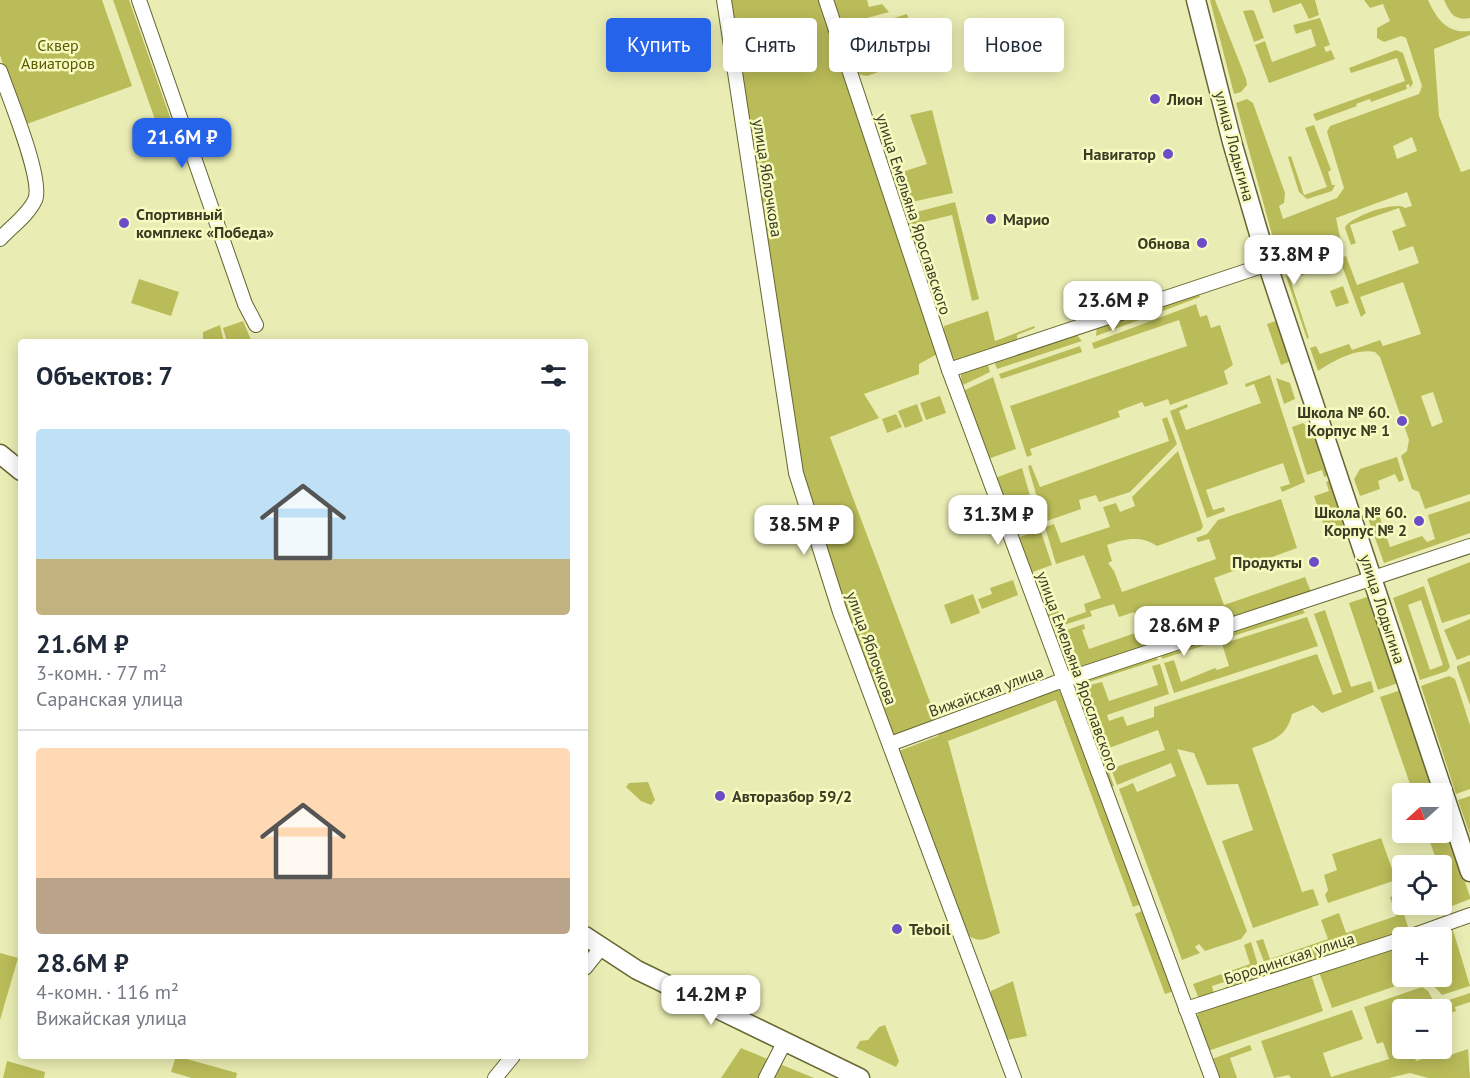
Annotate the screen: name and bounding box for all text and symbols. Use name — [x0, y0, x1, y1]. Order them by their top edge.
chip: Купить — [606, 18, 711, 72]
chip: Снять — [723, 18, 817, 72]
chip: Фильтры — [829, 18, 952, 72]
chip: Новое — [964, 18, 1064, 72]
park label: Сквер Авиаторов — [21, 35, 95, 73]
street label: улица Лодыгина — [1211, 88, 1259, 204]
place label: Лион — [1166, 89, 1203, 109]
marker: Лион — [1148, 92, 1162, 106]
street label: улица Емельяна Ярославского — [872, 111, 956, 317]
pin: 21.6M ₽ — [127, 118, 237, 169]
street label: улица Яблочкова — [749, 118, 787, 238]
text: 21.6M ₽ — [146, 124, 218, 150]
place label: Навигатор — [1083, 144, 1156, 164]
marker: Навигатор — [1161, 147, 1175, 161]
place label: Спортивный комплекс «Победа» — [136, 204, 274, 242]
place label: Марио — [1003, 209, 1050, 229]
marker: Марио — [984, 212, 998, 226]
marker: Спортивный комплекс «Победа» — [117, 216, 131, 230]
place label: Обнова — [1137, 233, 1190, 253]
pin: 33.8M ₽ — [1239, 235, 1349, 286]
marker: Обнова — [1195, 236, 1209, 250]
text: 33.8M ₽ — [1258, 241, 1330, 267]
pin: 23.6M ₽ — [1058, 281, 1168, 332]
text: 23.6M ₽ — [1077, 287, 1149, 313]
text: Объектов: 7 — [36, 359, 173, 392]
icon: filters — [537, 359, 570, 392]
place label: Школа № 60. Корпус № 1 — [1297, 402, 1390, 440]
marker: Школа № 60. Корпус № 1 — [1395, 414, 1409, 428]
icon: home — [249, 468, 357, 576]
pin: 31.3M ₽ — [943, 495, 1053, 546]
text: 31.3M ₽ — [962, 501, 1034, 527]
place label: Школа № 60. Корпус № 2 — [1314, 502, 1407, 540]
pin: 38.5M ₽ — [749, 505, 859, 556]
text: 38.5M ₽ — [768, 511, 840, 537]
marker: Школа № 60. Корпус № 2 — [1412, 514, 1426, 528]
place label: Продукты — [1232, 552, 1302, 572]
street label: улица Лодыгина — [1356, 552, 1410, 666]
marker: Продукты — [1307, 555, 1321, 569]
street label: улица Емельяна Ярославского — [1033, 569, 1123, 773]
street label: улица Яблочкова — [842, 589, 902, 707]
pin: 28.6M ₽ — [1129, 606, 1239, 657]
text: 28.6M ₽ — [1148, 612, 1220, 638]
text: 21.6M ₽ — [36, 627, 129, 660]
text: 3-комн. · 77 m² — [36, 660, 167, 686]
street label: Вижайская улица — [926, 661, 1046, 721]
text: Саранская улица — [36, 686, 183, 712]
north arrow — [1392, 783, 1452, 843]
map controls — [1392, 783, 1452, 1059]
place label: Авторазбор 59/2 — [732, 786, 852, 806]
icon: home — [249, 787, 357, 895]
marker: Авторазбор 59/2 — [713, 789, 727, 803]
button: locate — [1392, 855, 1452, 915]
place label: Teboil — [909, 919, 951, 939]
marker: Teboil — [890, 922, 904, 936]
street label: Бородинская улица — [1221, 927, 1357, 989]
button: + — [1392, 927, 1452, 987]
text: 28.6M ₽ — [36, 946, 129, 979]
pin: 14.2M ₽ — [656, 975, 766, 1026]
text: 4-комн. · 116 m² — [36, 979, 179, 1005]
text: 14.2M ₽ — [675, 981, 747, 1007]
button: − — [1392, 999, 1452, 1059]
text: Вижайская улица — [36, 1005, 187, 1031]

